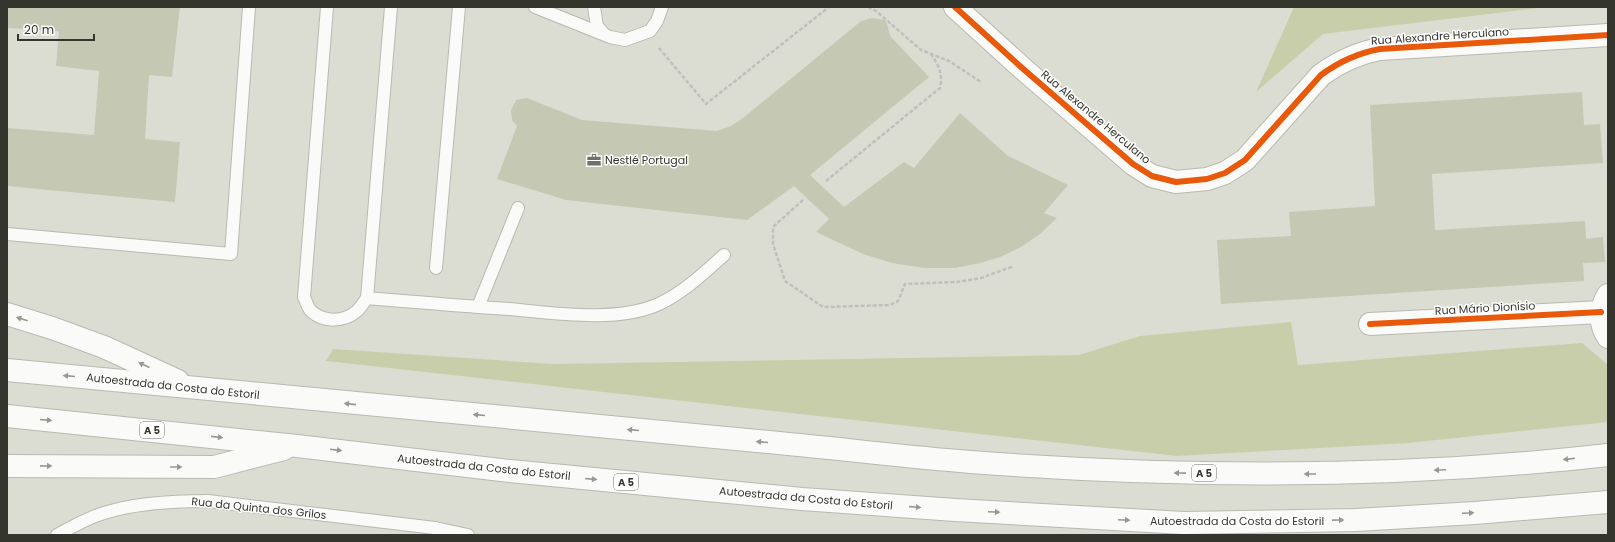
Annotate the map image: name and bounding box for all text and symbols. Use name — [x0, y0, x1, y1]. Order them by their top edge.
scale bar — [18, 16, 94, 42]
text: 20 m — [24, 21, 54, 38]
street label: Rua Alexandre Herculano — [1370, 23, 1510, 49]
street label: Rua Alexandre Herculano — [1038, 66, 1154, 168]
office icon: Nestlé Portugal — [586, 152, 602, 168]
place label: Nestlé Portugal — [605, 152, 688, 168]
street label: Rua Mário Dionísio — [1434, 297, 1536, 319]
one-way arrow — [16, 316, 28, 322]
one-way arrow — [138, 362, 149, 368]
street label: Autoestrada da Costa do Estoril — [86, 369, 260, 403]
one-way arrow — [63, 373, 75, 380]
one-way arrow — [343, 401, 356, 407]
one-way arrow — [473, 412, 485, 419]
one-way arrow — [40, 417, 52, 423]
road number: A 5 — [140, 422, 164, 438]
one-way arrow — [627, 426, 639, 433]
one-way arrow — [211, 434, 223, 440]
one-way arrow — [756, 438, 768, 445]
one-way arrow — [330, 447, 342, 454]
street label: Autoestrada da Costa do Estoril — [397, 450, 571, 484]
one-way arrow — [1563, 456, 1575, 462]
one-way arrow — [40, 463, 53, 469]
one-way arrow — [170, 464, 183, 470]
road number: A 5 — [1192, 465, 1216, 481]
one-way arrow — [1434, 466, 1446, 473]
one-way arrow — [1174, 469, 1186, 476]
one-way arrow — [1303, 471, 1316, 477]
road number: A 5 — [614, 474, 638, 490]
one-way arrow — [585, 476, 597, 482]
street label: Autoestrada da Costa do Estoril — [719, 482, 893, 514]
street label: Rua da Quinta dos Grilos — [191, 493, 328, 523]
one-way arrow — [909, 503, 921, 510]
one-way arrow — [988, 509, 1001, 515]
one-way arrow — [1462, 510, 1474, 517]
street label: Autoestrada da Costa do Estoril — [1150, 513, 1324, 529]
one-way arrow — [1118, 516, 1130, 523]
one-way arrow — [1332, 517, 1345, 523]

